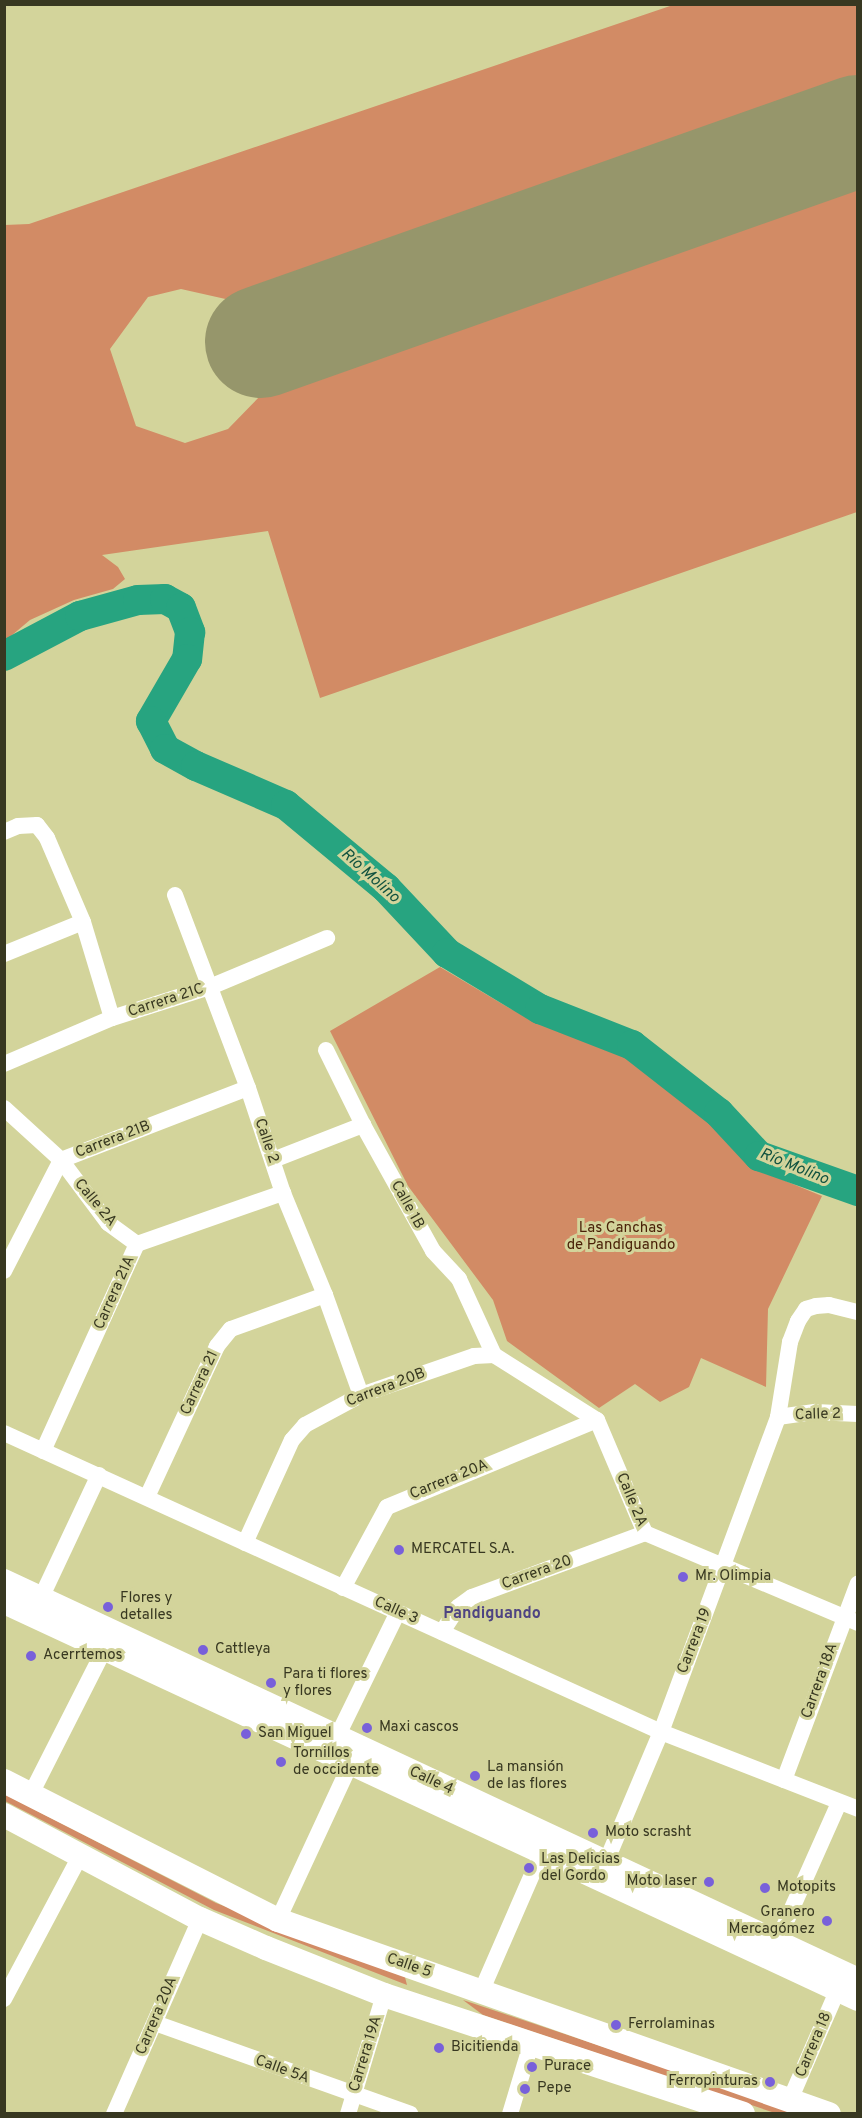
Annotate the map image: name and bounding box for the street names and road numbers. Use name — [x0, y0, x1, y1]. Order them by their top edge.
street label: Carrera 21C — [126, 980, 206, 1022]
street label: Calle 2 — [250, 1116, 282, 1166]
street label: Carrera 21B — [73, 1117, 153, 1163]
street label: Calle 2A — [70, 1176, 120, 1230]
street label: Calle 1B — [386, 1178, 428, 1232]
street label: Carrera 21A — [91, 1253, 139, 1333]
street label: Carrera 21 — [177, 1348, 223, 1418]
street label: Carrera 20B — [344, 1365, 428, 1411]
street label: Calle 2 — [795, 1405, 841, 1425]
street label: Carrera 20A — [407, 1456, 491, 1504]
street label: Calle 2A — [612, 1471, 650, 1529]
street label: Carrera 20 — [500, 1552, 574, 1594]
street label: Calle 3 — [371, 1593, 421, 1629]
street label: Carrera 19 — [674, 1606, 716, 1676]
street label: Carrera 18A — [798, 1641, 842, 1721]
street label: Calle 4 — [406, 1763, 456, 1799]
street label: Calle 5 — [384, 1950, 434, 1982]
street label: Carrera 20A — [133, 1974, 181, 2058]
street label: Carrera 18 — [792, 2010, 836, 2080]
street label: Carrera 19A — [346, 2014, 386, 2094]
street label: Calle 5A — [252, 2052, 312, 2088]

